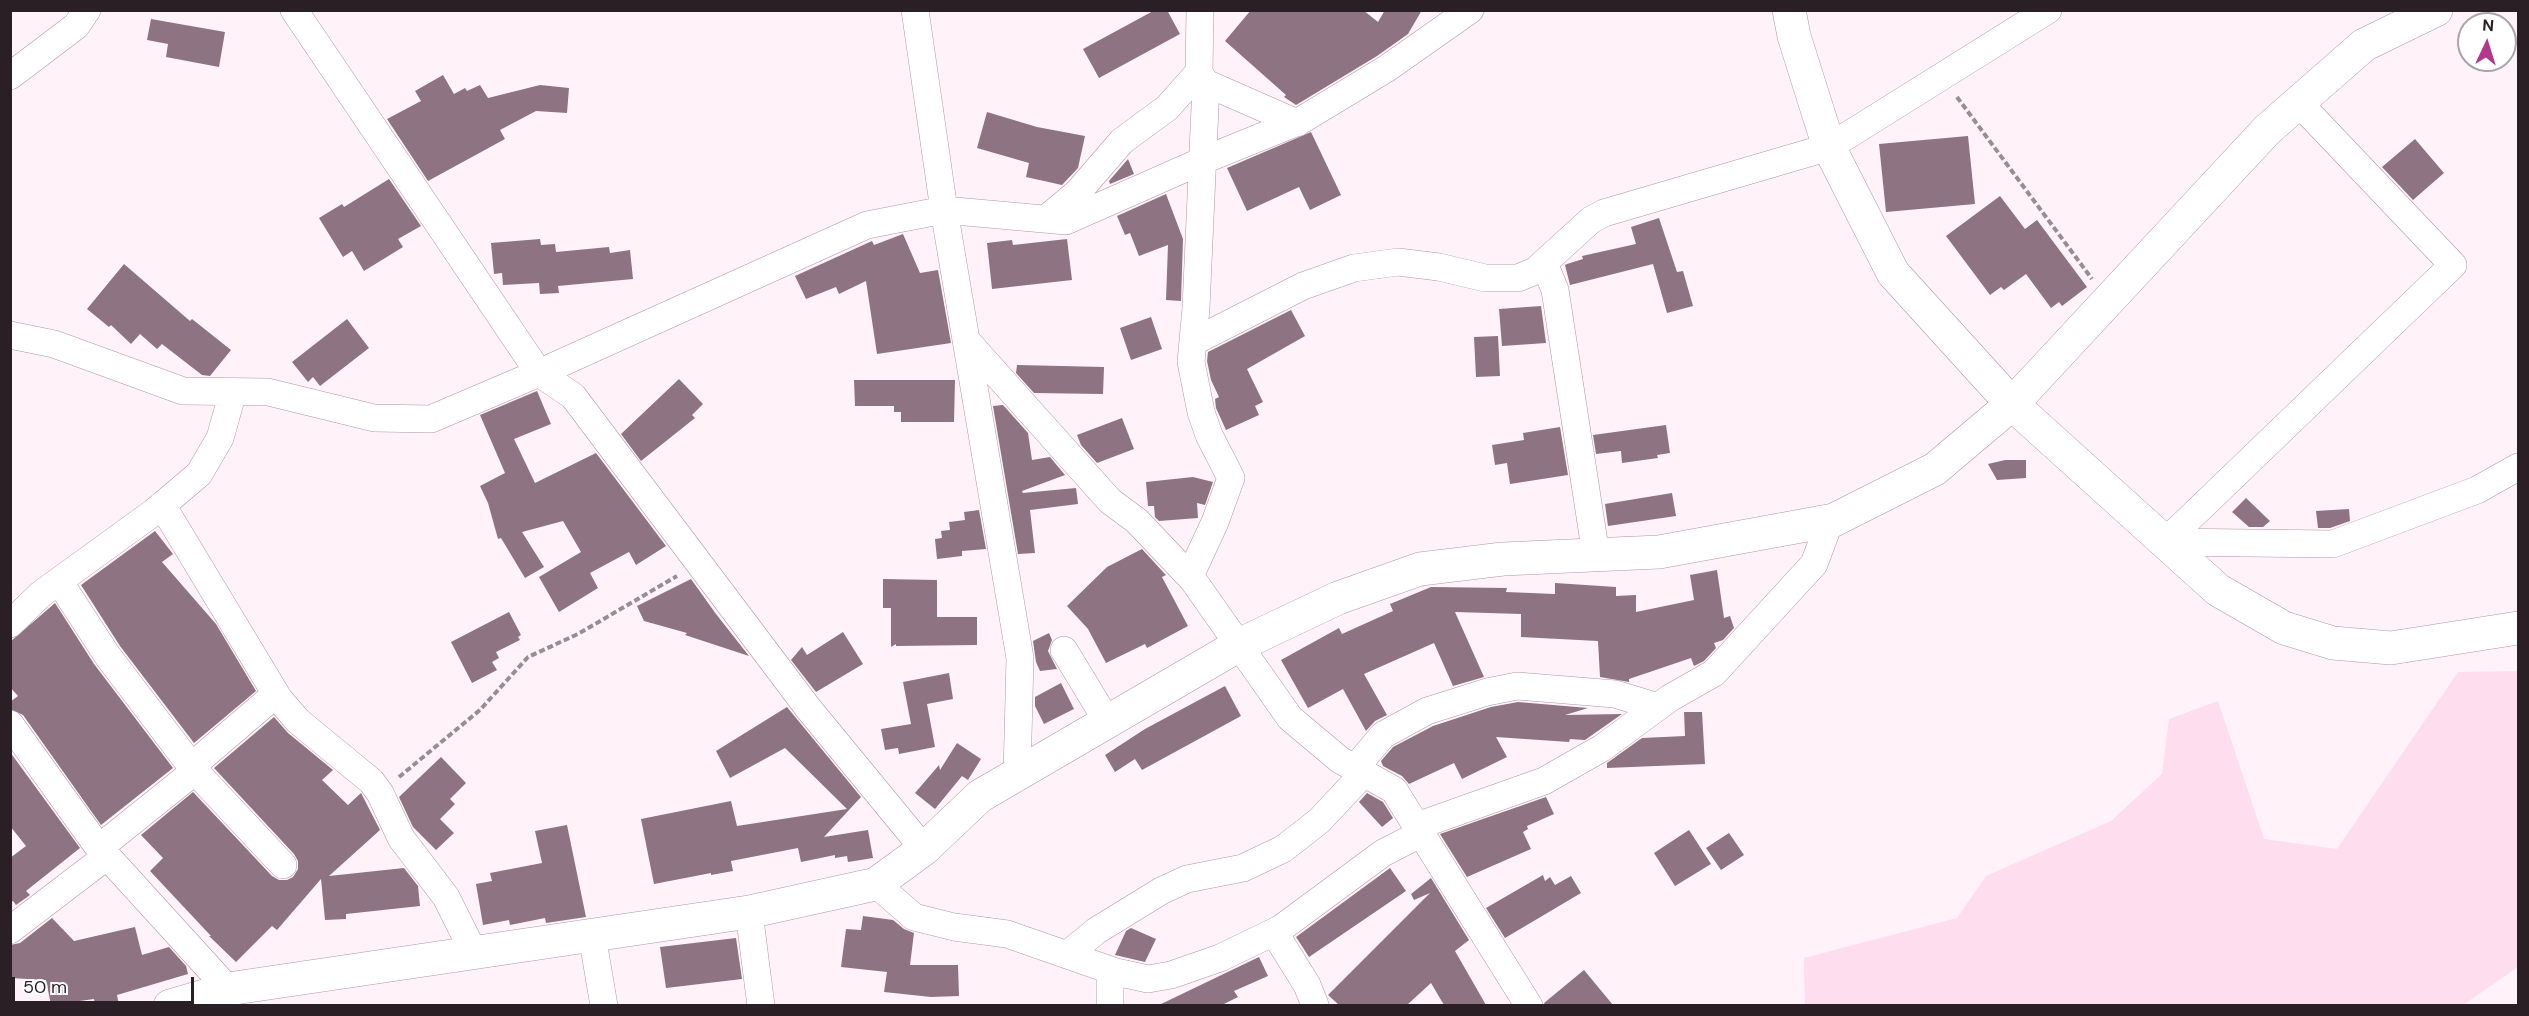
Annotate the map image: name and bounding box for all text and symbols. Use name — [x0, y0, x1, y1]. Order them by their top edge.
north arrow — [2457, 12, 2517, 72]
text: N — [2482, 15, 2495, 36]
scale bar — [15, 965, 196, 1003]
text: 50 m — [23, 975, 67, 999]

